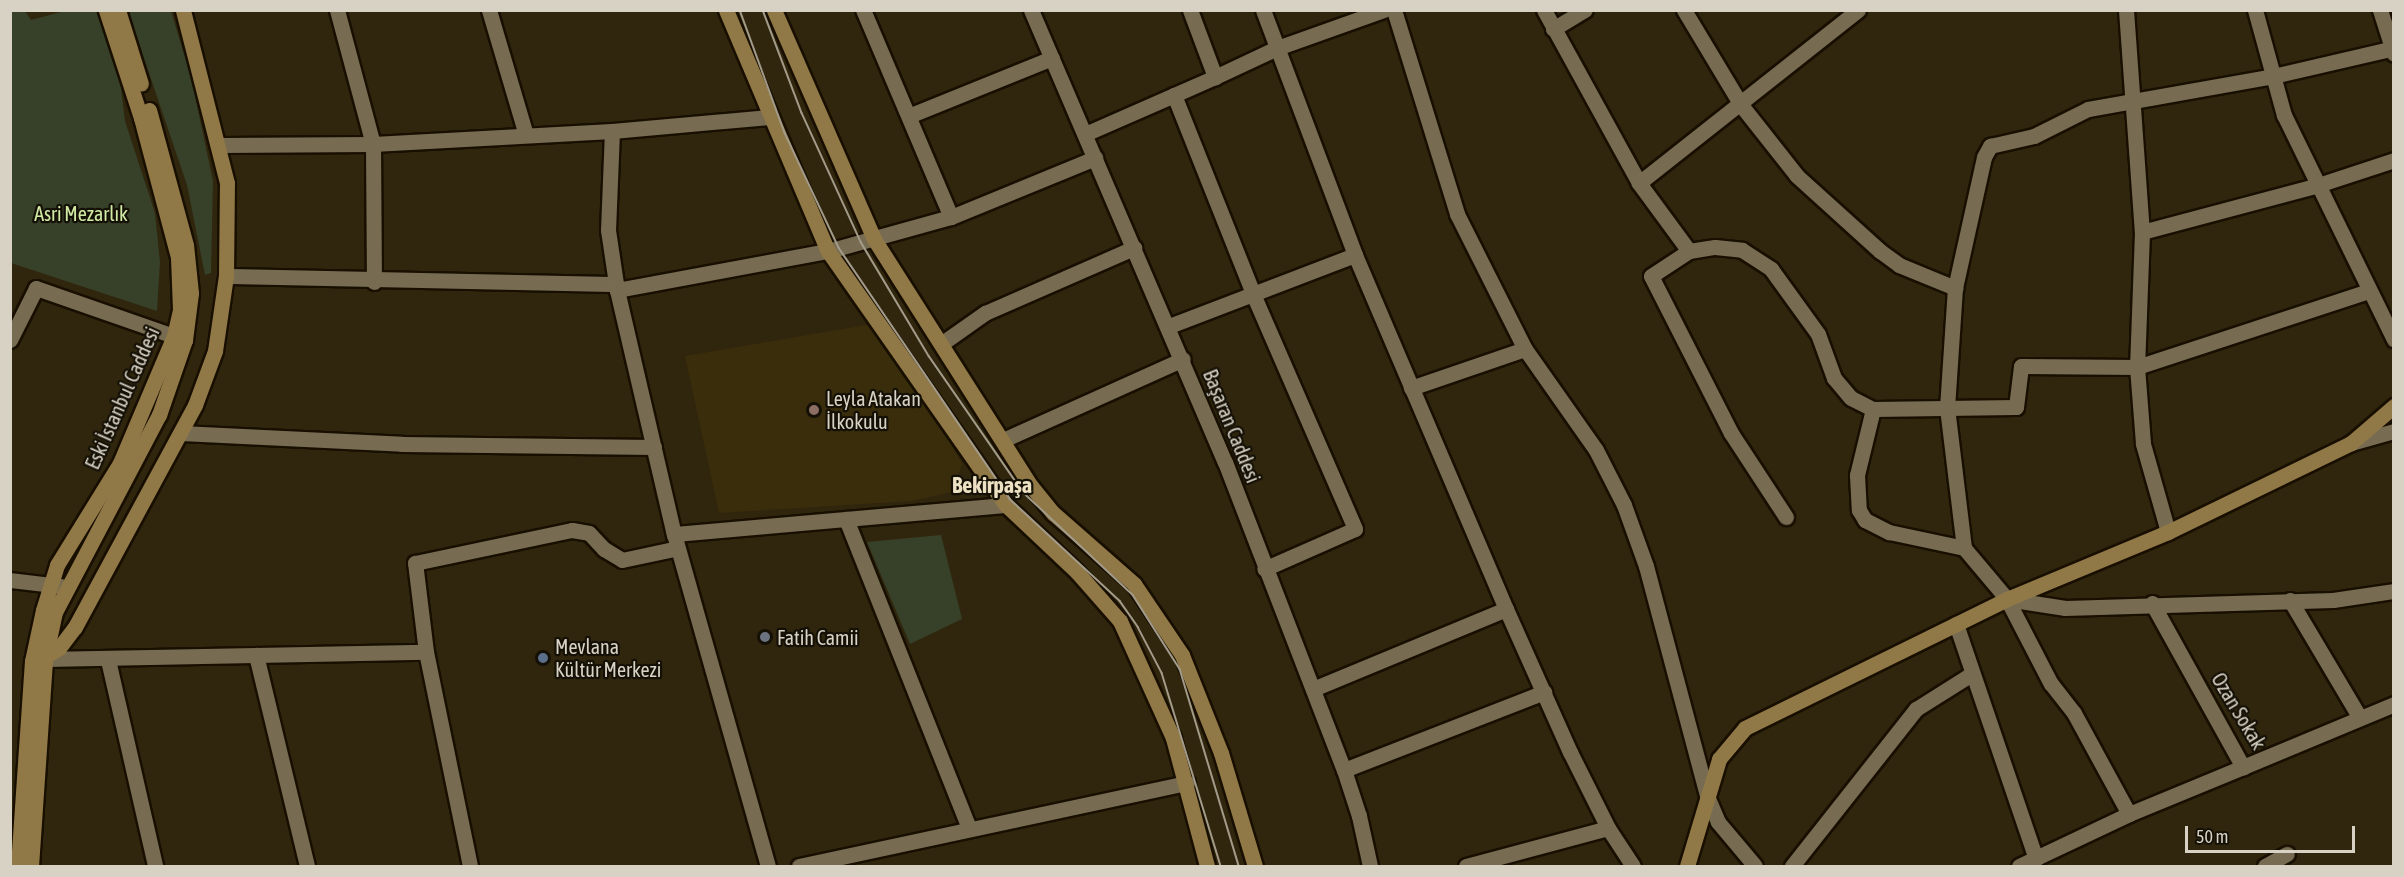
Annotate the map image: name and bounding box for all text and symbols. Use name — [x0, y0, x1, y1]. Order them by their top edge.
park label: Asri Mezarlık — [34, 201, 128, 225]
street label: Eski İstanbul Caddesi — [80, 323, 164, 473]
street label: Başaran Caddesi — [1198, 366, 1266, 486]
place label: Leyla Atakan İlkokulu — [826, 386, 921, 433]
marker: Leyla Atakan İlkokulu — [807, 403, 821, 417]
district label: Bekirpaşa — [952, 473, 1032, 499]
place label: Fatih Camii — [777, 625, 859, 649]
marker: Fatih Camii — [758, 630, 772, 644]
place label: Mevlana Kültür Merkezi — [555, 634, 661, 681]
marker: Mevlana Kültür Merkezi — [536, 651, 550, 665]
street label: Ozan Sokak — [2207, 668, 2271, 754]
scale bar — [2188, 814, 2358, 852]
text: 50 m — [2196, 826, 2228, 847]

